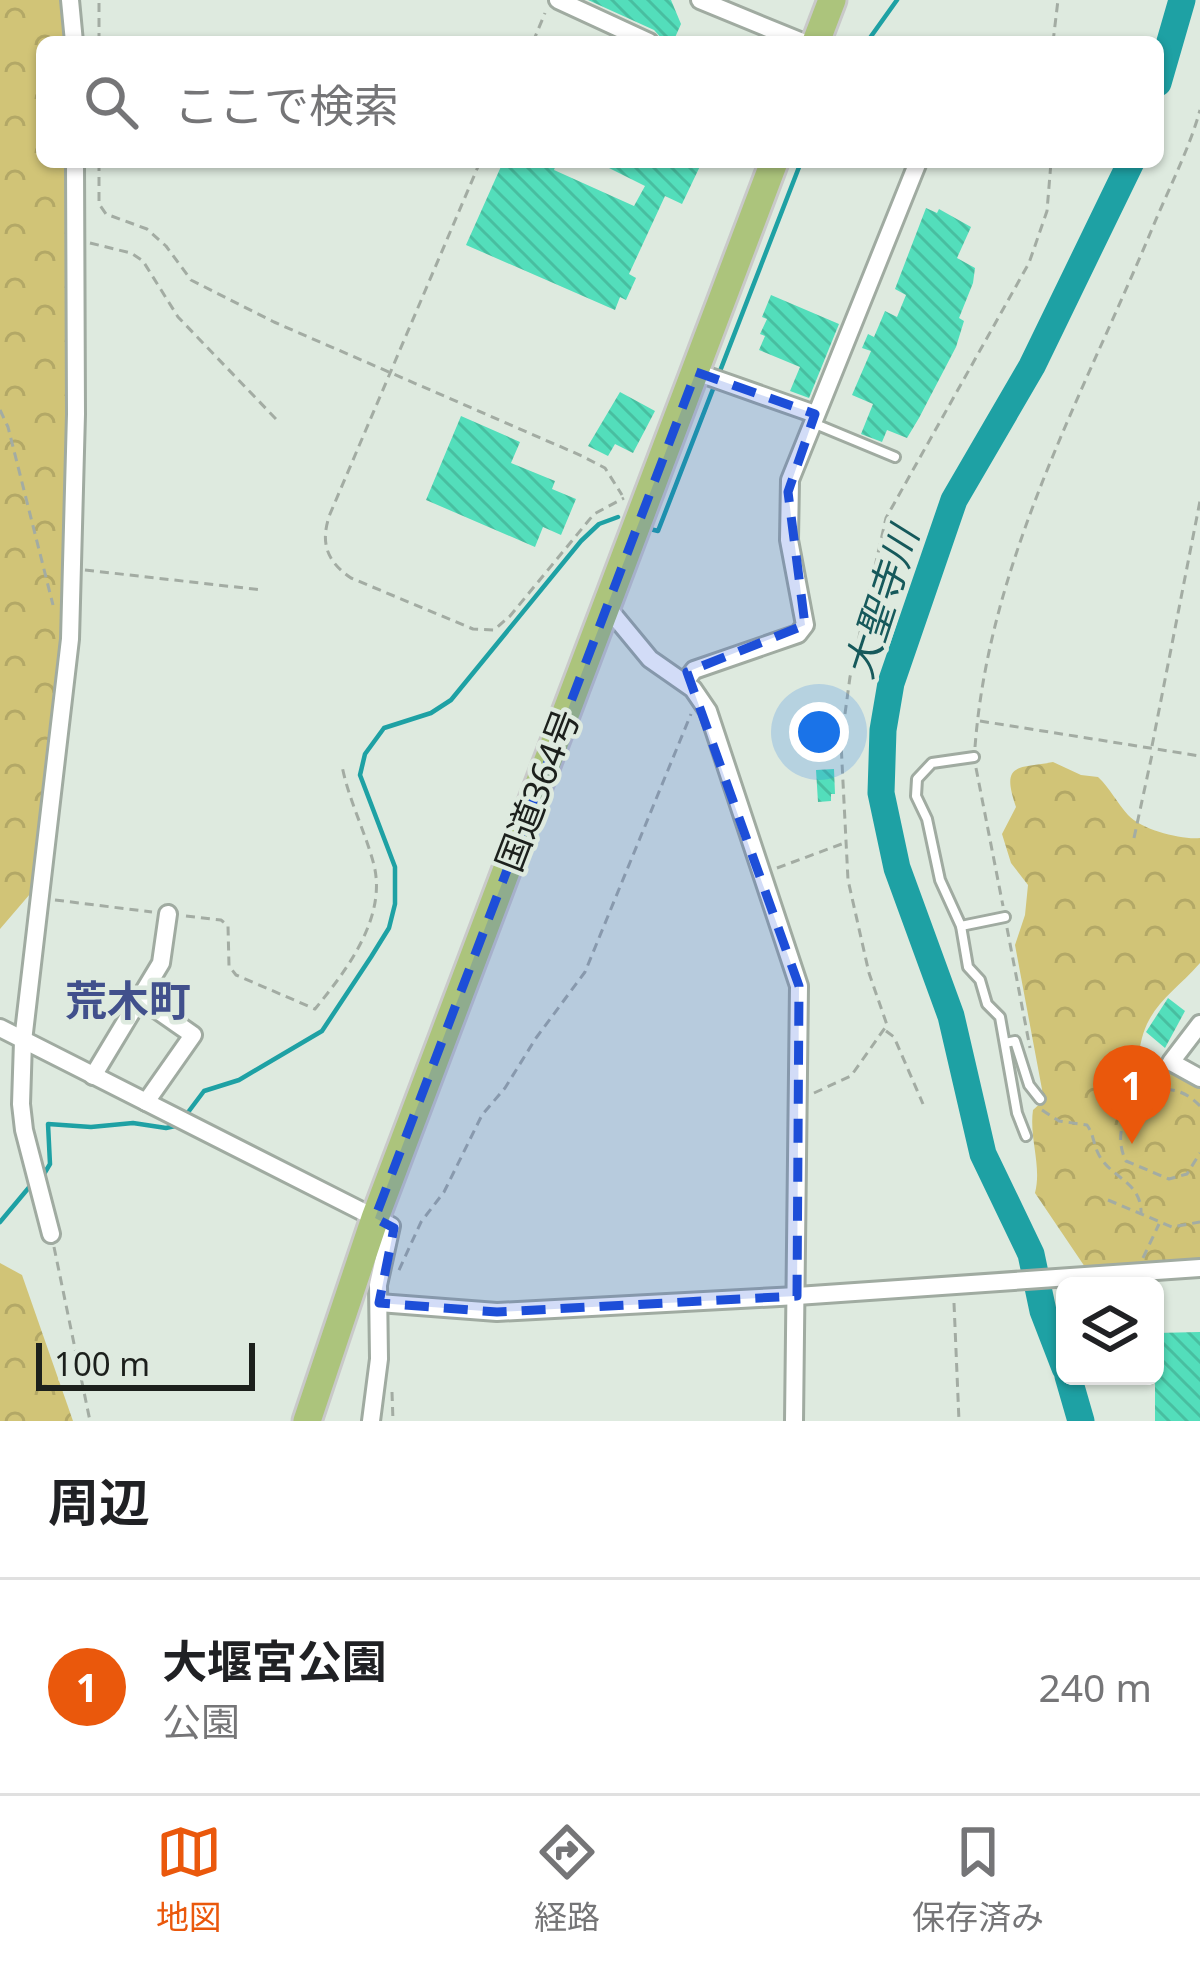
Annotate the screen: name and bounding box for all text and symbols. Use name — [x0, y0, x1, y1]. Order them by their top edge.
search box — [36, 36, 1164, 168]
icon: search — [78, 69, 144, 135]
text: ここで検索 — [174, 74, 399, 135]
water label: 大聖寺川 — [831, 516, 931, 684]
street label: 国道364号 — [484, 702, 590, 878]
your location — [789, 702, 849, 762]
district label: 荒木町 — [65, 971, 191, 1028]
pin: 1 — [1093, 1045, 1171, 1144]
map controls — [1056, 1277, 1164, 1385]
button: layers — [1056, 1277, 1164, 1385]
scale bar — [36, 1337, 255, 1390]
text: 100 m — [54, 1341, 150, 1386]
text: 周辺 — [48, 1466, 150, 1536]
text: 大堰宮公園 — [162, 1630, 387, 1691]
text: 1 — [76, 1660, 98, 1713]
text: 240 m — [1038, 1660, 1152, 1713]
text: 公園 — [162, 1694, 240, 1747]
tab: 地図 — [156, 1819, 222, 1939]
tab: 経路 — [534, 1819, 600, 1939]
tab: 保存済み — [912, 1819, 1044, 1939]

